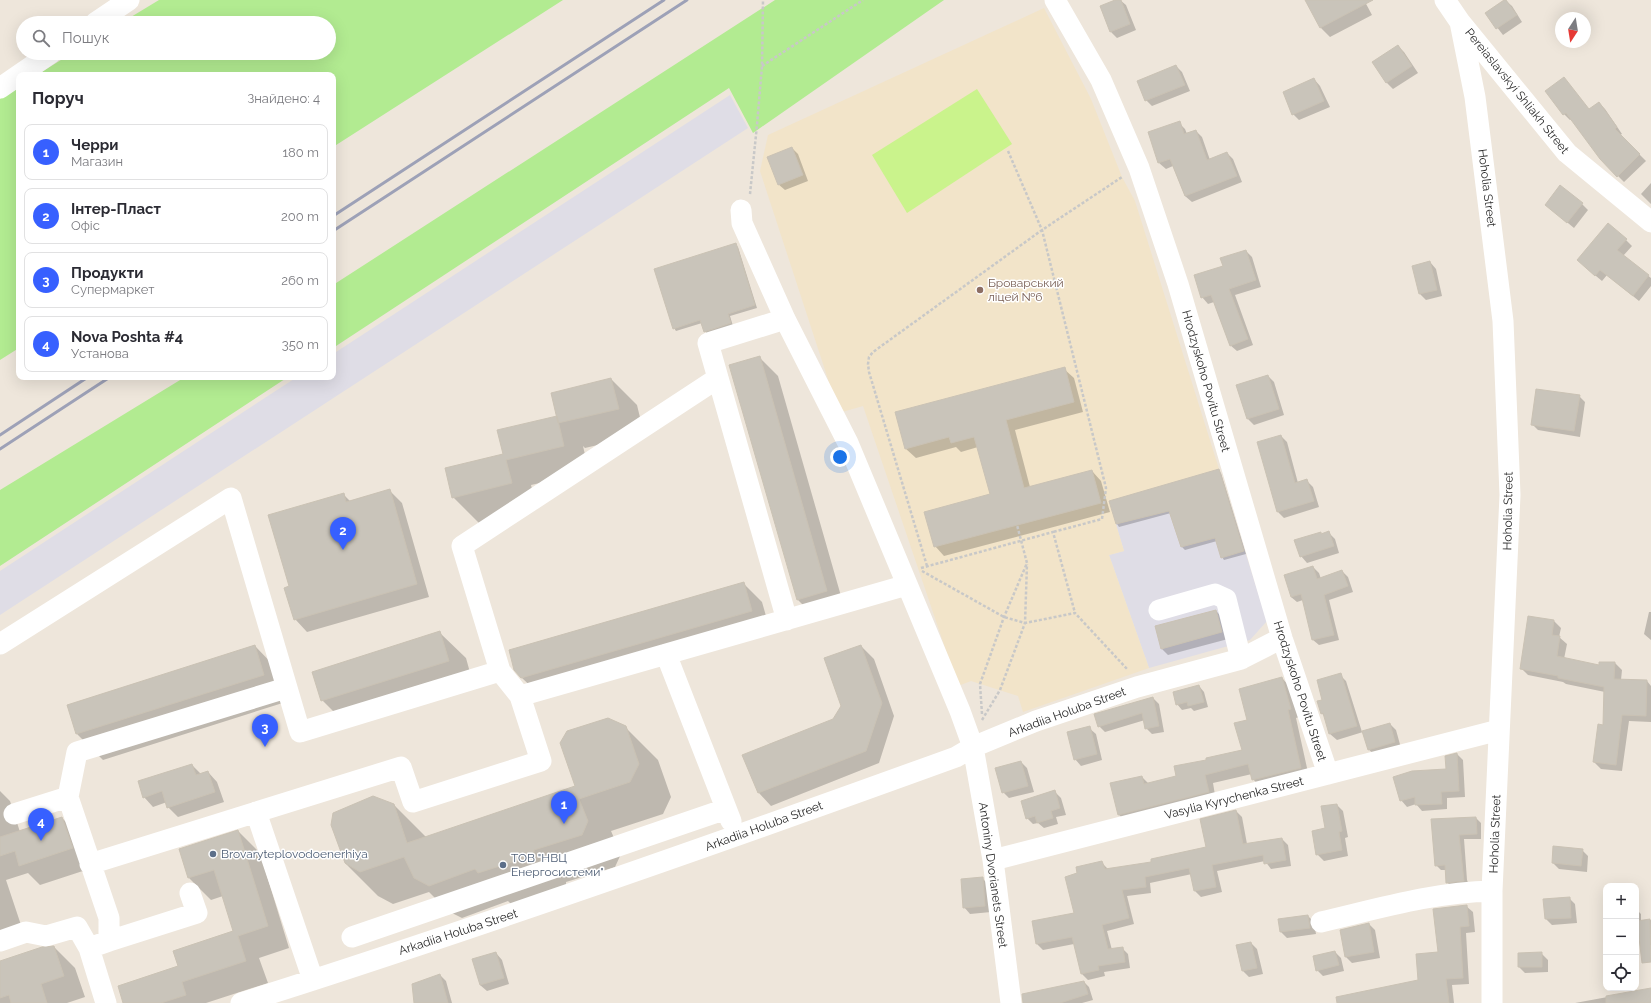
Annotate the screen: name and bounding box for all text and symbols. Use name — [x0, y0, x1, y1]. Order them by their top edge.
north arrow — [1555, 12, 1591, 48]
search box — [16, 16, 336, 60]
street label: Pereiaslavskyi Shliakh Street — [1462, 26, 1572, 156]
icon: search — [30, 27, 52, 49]
text: Пошук — [62, 29, 110, 47]
text: Поруч — [32, 88, 84, 108]
text: Знайдено: 4 — [247, 91, 320, 106]
text: Черри — [71, 136, 118, 154]
text: 1 — [43, 145, 49, 160]
text: 180 m — [283, 145, 319, 160]
street label: Hoholia Street — [1475, 148, 1499, 228]
text: Магазин — [71, 154, 123, 169]
text: Інтер-Пласт — [71, 200, 161, 218]
text: 2 — [42, 209, 50, 224]
text: 200 m — [281, 209, 319, 224]
text: Офіс — [71, 218, 100, 233]
text: Продукти — [71, 264, 143, 282]
text: 3 — [42, 273, 50, 288]
text: 260 m — [281, 273, 319, 288]
place label: Броварський ліцей №6 — [988, 276, 1064, 304]
text: Супермаркет — [71, 282, 154, 297]
marker: Броварський ліцей №6 — [975, 285, 985, 295]
street label: Hrodzyskoho Povitu Street — [1179, 309, 1233, 453]
text: Nova Poshta #4 — [71, 328, 183, 346]
text: 4 — [42, 337, 50, 352]
text: 350 m — [282, 337, 319, 352]
text: Установа — [71, 346, 129, 361]
your location — [830, 447, 850, 467]
street label: Hoholia Street — [1500, 471, 1516, 551]
pin: 2 — [330, 517, 356, 550]
street label: Hrodzyskoho Povitu Street — [1271, 619, 1329, 763]
street label: Arkadiia Holuba Street — [1006, 684, 1128, 740]
pin: 3 — [252, 714, 278, 747]
street label: Vasylia Kyrychenka Street — [1163, 774, 1305, 822]
pin: 1 — [551, 791, 577, 824]
street label: Hoholia Street — [1487, 794, 1503, 874]
street label: Arkadiia Holuba Street — [703, 798, 825, 854]
street label: Antoniny Dvorianets Street — [976, 801, 1010, 949]
pin: 4 — [28, 808, 54, 841]
place label: Brovaryteplovodoenerhiya — [221, 847, 368, 861]
marker: Brovaryteplovodoenerhiya — [208, 849, 218, 859]
place label: ТОВ "НВЦ Енергосистеми" — [511, 851, 604, 879]
marker: ТОВ "НВЦ Енергосистеми" — [498, 860, 508, 870]
map controls — [1603, 883, 1639, 991]
button: + — [1603, 883, 1639, 919]
street label: Arkadiia Holuba Street — [397, 906, 519, 958]
button: − — [1603, 919, 1639, 955]
button: locate — [1603, 955, 1639, 991]

